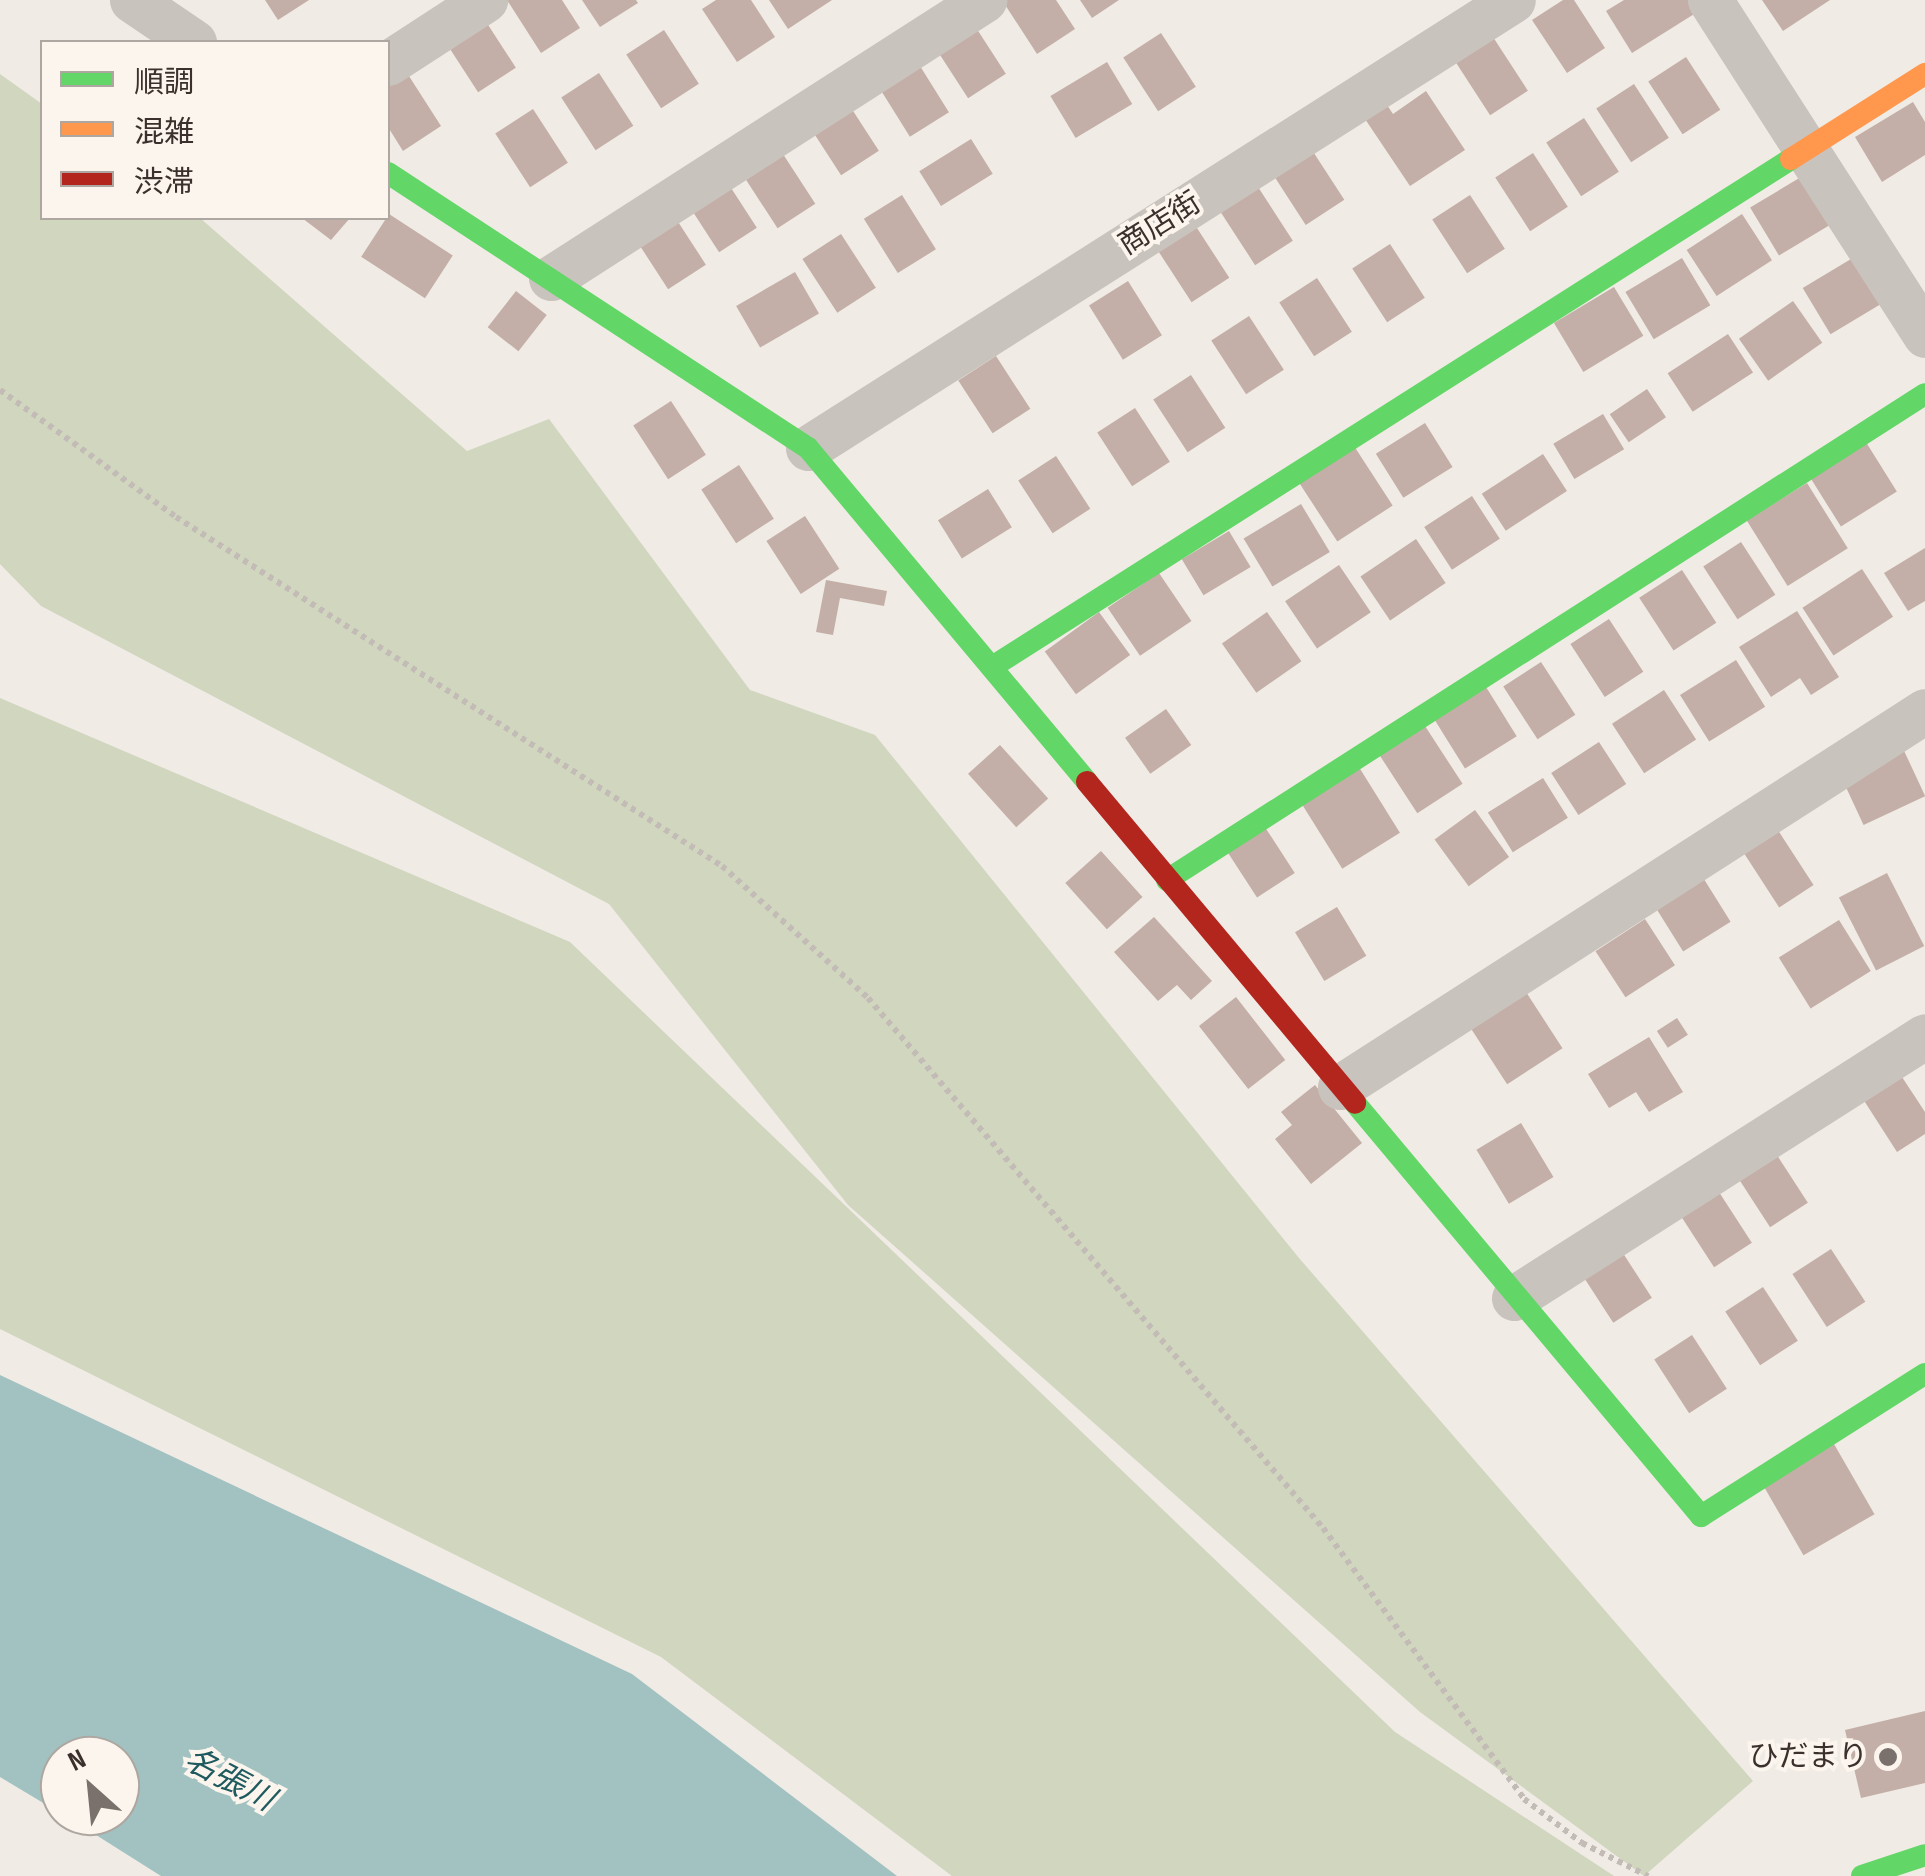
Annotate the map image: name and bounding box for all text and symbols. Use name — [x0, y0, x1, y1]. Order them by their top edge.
legend — [40, 40, 390, 220]
text: 順調 — [134, 65, 194, 101]
text: 混雑 — [134, 115, 194, 151]
text: 渋滞 — [134, 165, 194, 201]
street label: 商店街 — [1112, 185, 1208, 263]
north arrow — [40, 1736, 140, 1836]
place label: ひだまり — [1748, 1739, 1868, 1775]
water label: 名張川 — [178, 1742, 280, 1820]
text: N — [63, 1743, 91, 1779]
marker: ひだまり — [1877, 1746, 1899, 1768]

